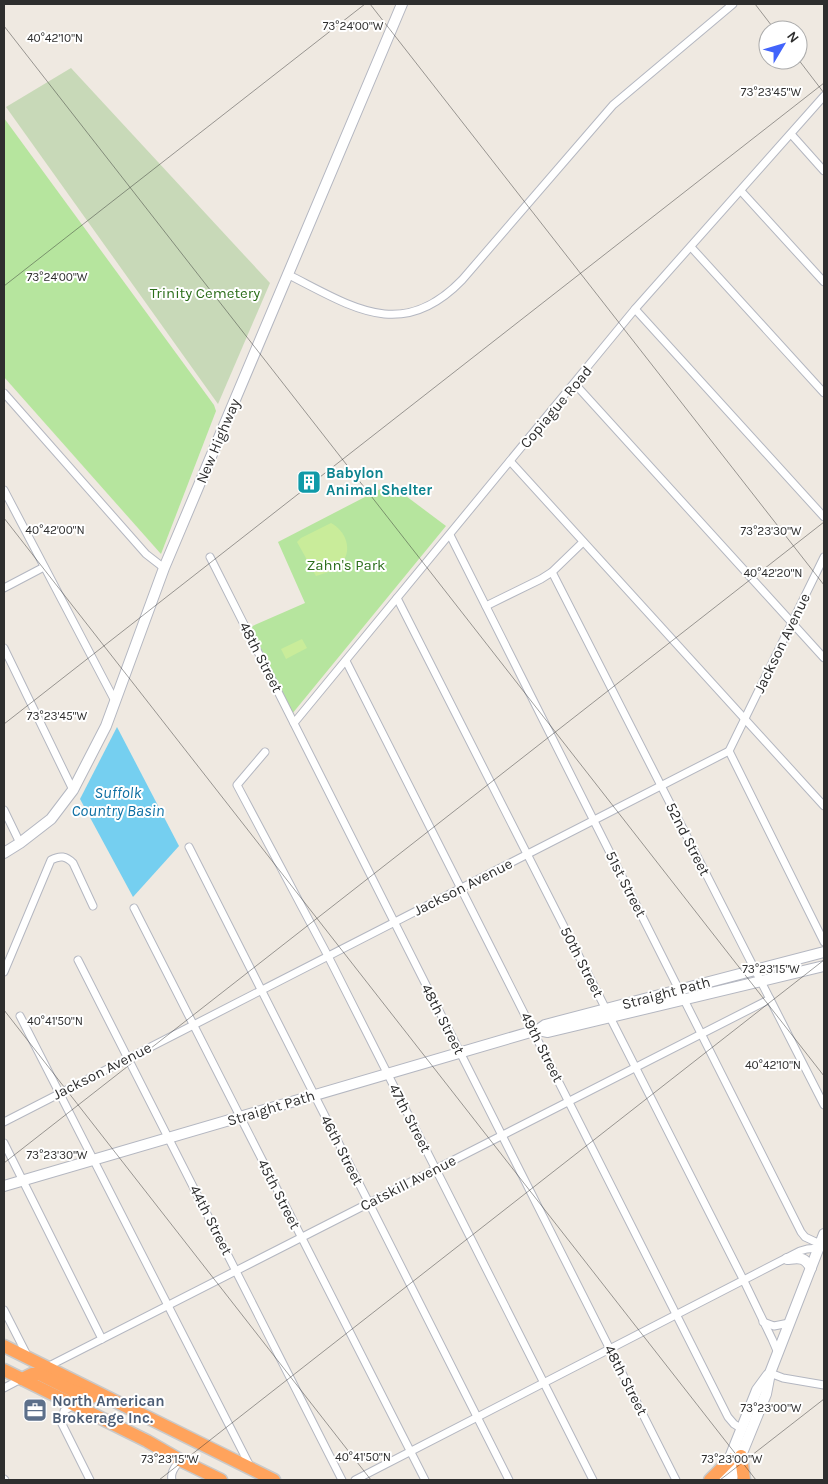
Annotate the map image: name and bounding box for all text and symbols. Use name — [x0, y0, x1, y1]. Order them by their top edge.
text: 73°24'00"W — [323, 19, 384, 33]
north arrow — [758, 20, 808, 70]
text: N — [783, 28, 803, 46]
text: 40°42'10"N — [27, 31, 83, 45]
text: 73°23'45"W — [741, 85, 801, 99]
text: 73°24'00"W — [27, 270, 88, 284]
park label: Trinity Cemetery — [150, 284, 260, 302]
street label: Copiague Road — [516, 362, 596, 452]
street label: New Highway — [192, 396, 244, 486]
place label: Babylon Animal Shelter — [326, 464, 432, 499]
building icon: Babylon Animal Shelter — [296, 469, 322, 495]
text: 40°42'00"N — [25, 523, 85, 537]
text: 73°23'30"W — [740, 524, 802, 538]
park label: Zahn's Park — [306, 556, 386, 574]
text: 40°42'20"N — [743, 566, 803, 580]
street label: Jackson Avenue — [750, 590, 814, 696]
street label: 48th Street — [235, 619, 287, 696]
text: 73°23'45"W — [27, 709, 87, 723]
water label: Suffolk Country Basin — [72, 783, 164, 820]
street label: 52nd Street — [662, 799, 714, 879]
street label: 51st Street — [602, 848, 650, 920]
street label: Jackson Avenue — [411, 854, 515, 920]
street label: 50th Street — [557, 924, 608, 1001]
text: 73°23'15"W — [742, 962, 800, 976]
street label: Straight Path — [620, 973, 712, 1013]
street label: 48th Street — [417, 981, 469, 1058]
street label: 49th Street — [517, 1009, 568, 1085]
text: 40°41'50"N — [27, 1014, 83, 1028]
street label: Jackson Avenue — [50, 1038, 154, 1104]
text: 40°42'10"N — [745, 1058, 801, 1072]
street label: 47th Street — [385, 1081, 435, 1156]
street label: Straight Path — [225, 1086, 317, 1130]
street label: 46th Street — [317, 1112, 368, 1188]
text: 73°23'30"W — [26, 1148, 88, 1162]
street label: Catskill Avenue — [357, 1151, 459, 1215]
street label: 45th Street — [254, 1156, 304, 1232]
street label: 44th Street — [186, 1182, 236, 1258]
street label: 48th Street — [600, 1342, 652, 1419]
place label: North American Brokerage Inc. — [52, 1392, 165, 1427]
office icon: North American Brokerage Inc. — [22, 1397, 48, 1423]
text: 73°23'00"W — [740, 1401, 802, 1415]
text: 40°41'50"N — [335, 1450, 391, 1464]
text: 73°23'15"W — [141, 1452, 199, 1466]
text: 73°23'00"W — [701, 1452, 763, 1466]

